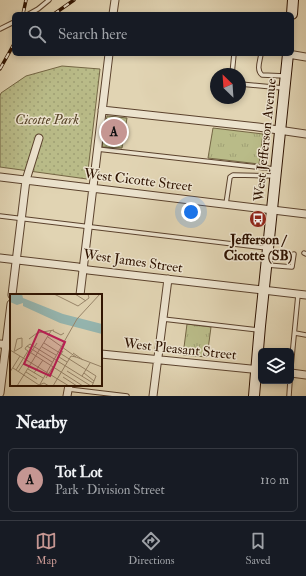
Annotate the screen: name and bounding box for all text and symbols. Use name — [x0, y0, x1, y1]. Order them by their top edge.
search box — [12, 12, 294, 56]
icon: search — [26, 23, 48, 45]
text: Search here — [58, 25, 127, 44]
north arrow — [210, 68, 246, 104]
street label: West Jefferson Avenue — [250, 77, 280, 203]
park label: Cicotte Park — [15, 111, 79, 128]
pin: A — [101, 117, 127, 147]
street label: West Cicotte Street — [82, 165, 194, 195]
your location — [181, 202, 201, 222]
bus stop icon: Jefferson / Cicotte (SB) — [248, 209, 268, 229]
place label: Jefferson / Cicotte (SB) — [224, 231, 293, 264]
street label: West James Street — [81, 245, 184, 276]
inset map — [10, 294, 102, 386]
street label: West Pleasant Street — [122, 335, 238, 363]
map controls — [258, 348, 294, 384]
button: layers — [258, 348, 294, 384]
text: Nearby — [16, 412, 67, 433]
text: Tot Lot — [55, 463, 102, 482]
text: A — [26, 472, 34, 488]
text: 110 m — [260, 472, 289, 488]
text: Park · Division Street — [55, 482, 165, 498]
tab: Map — [35, 530, 57, 567]
tab: Directions — [128, 530, 175, 567]
tab: Saved — [245, 530, 271, 567]

